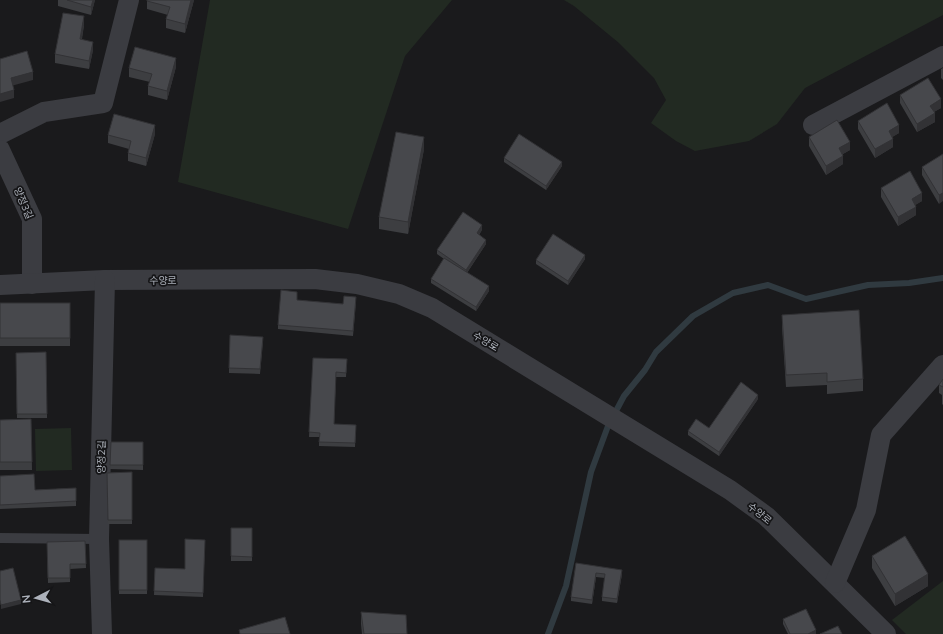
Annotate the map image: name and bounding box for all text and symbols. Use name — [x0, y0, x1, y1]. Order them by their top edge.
street label: 양정3길 — [11, 185, 36, 221]
street label: 수양로 — [149, 274, 177, 287]
street label: 수양로 — [471, 329, 501, 354]
street label: 양정2길 — [95, 440, 108, 474]
street label: 수양로 — [745, 500, 775, 527]
north arrow — [16, 578, 56, 618]
text: N — [19, 594, 33, 604]

